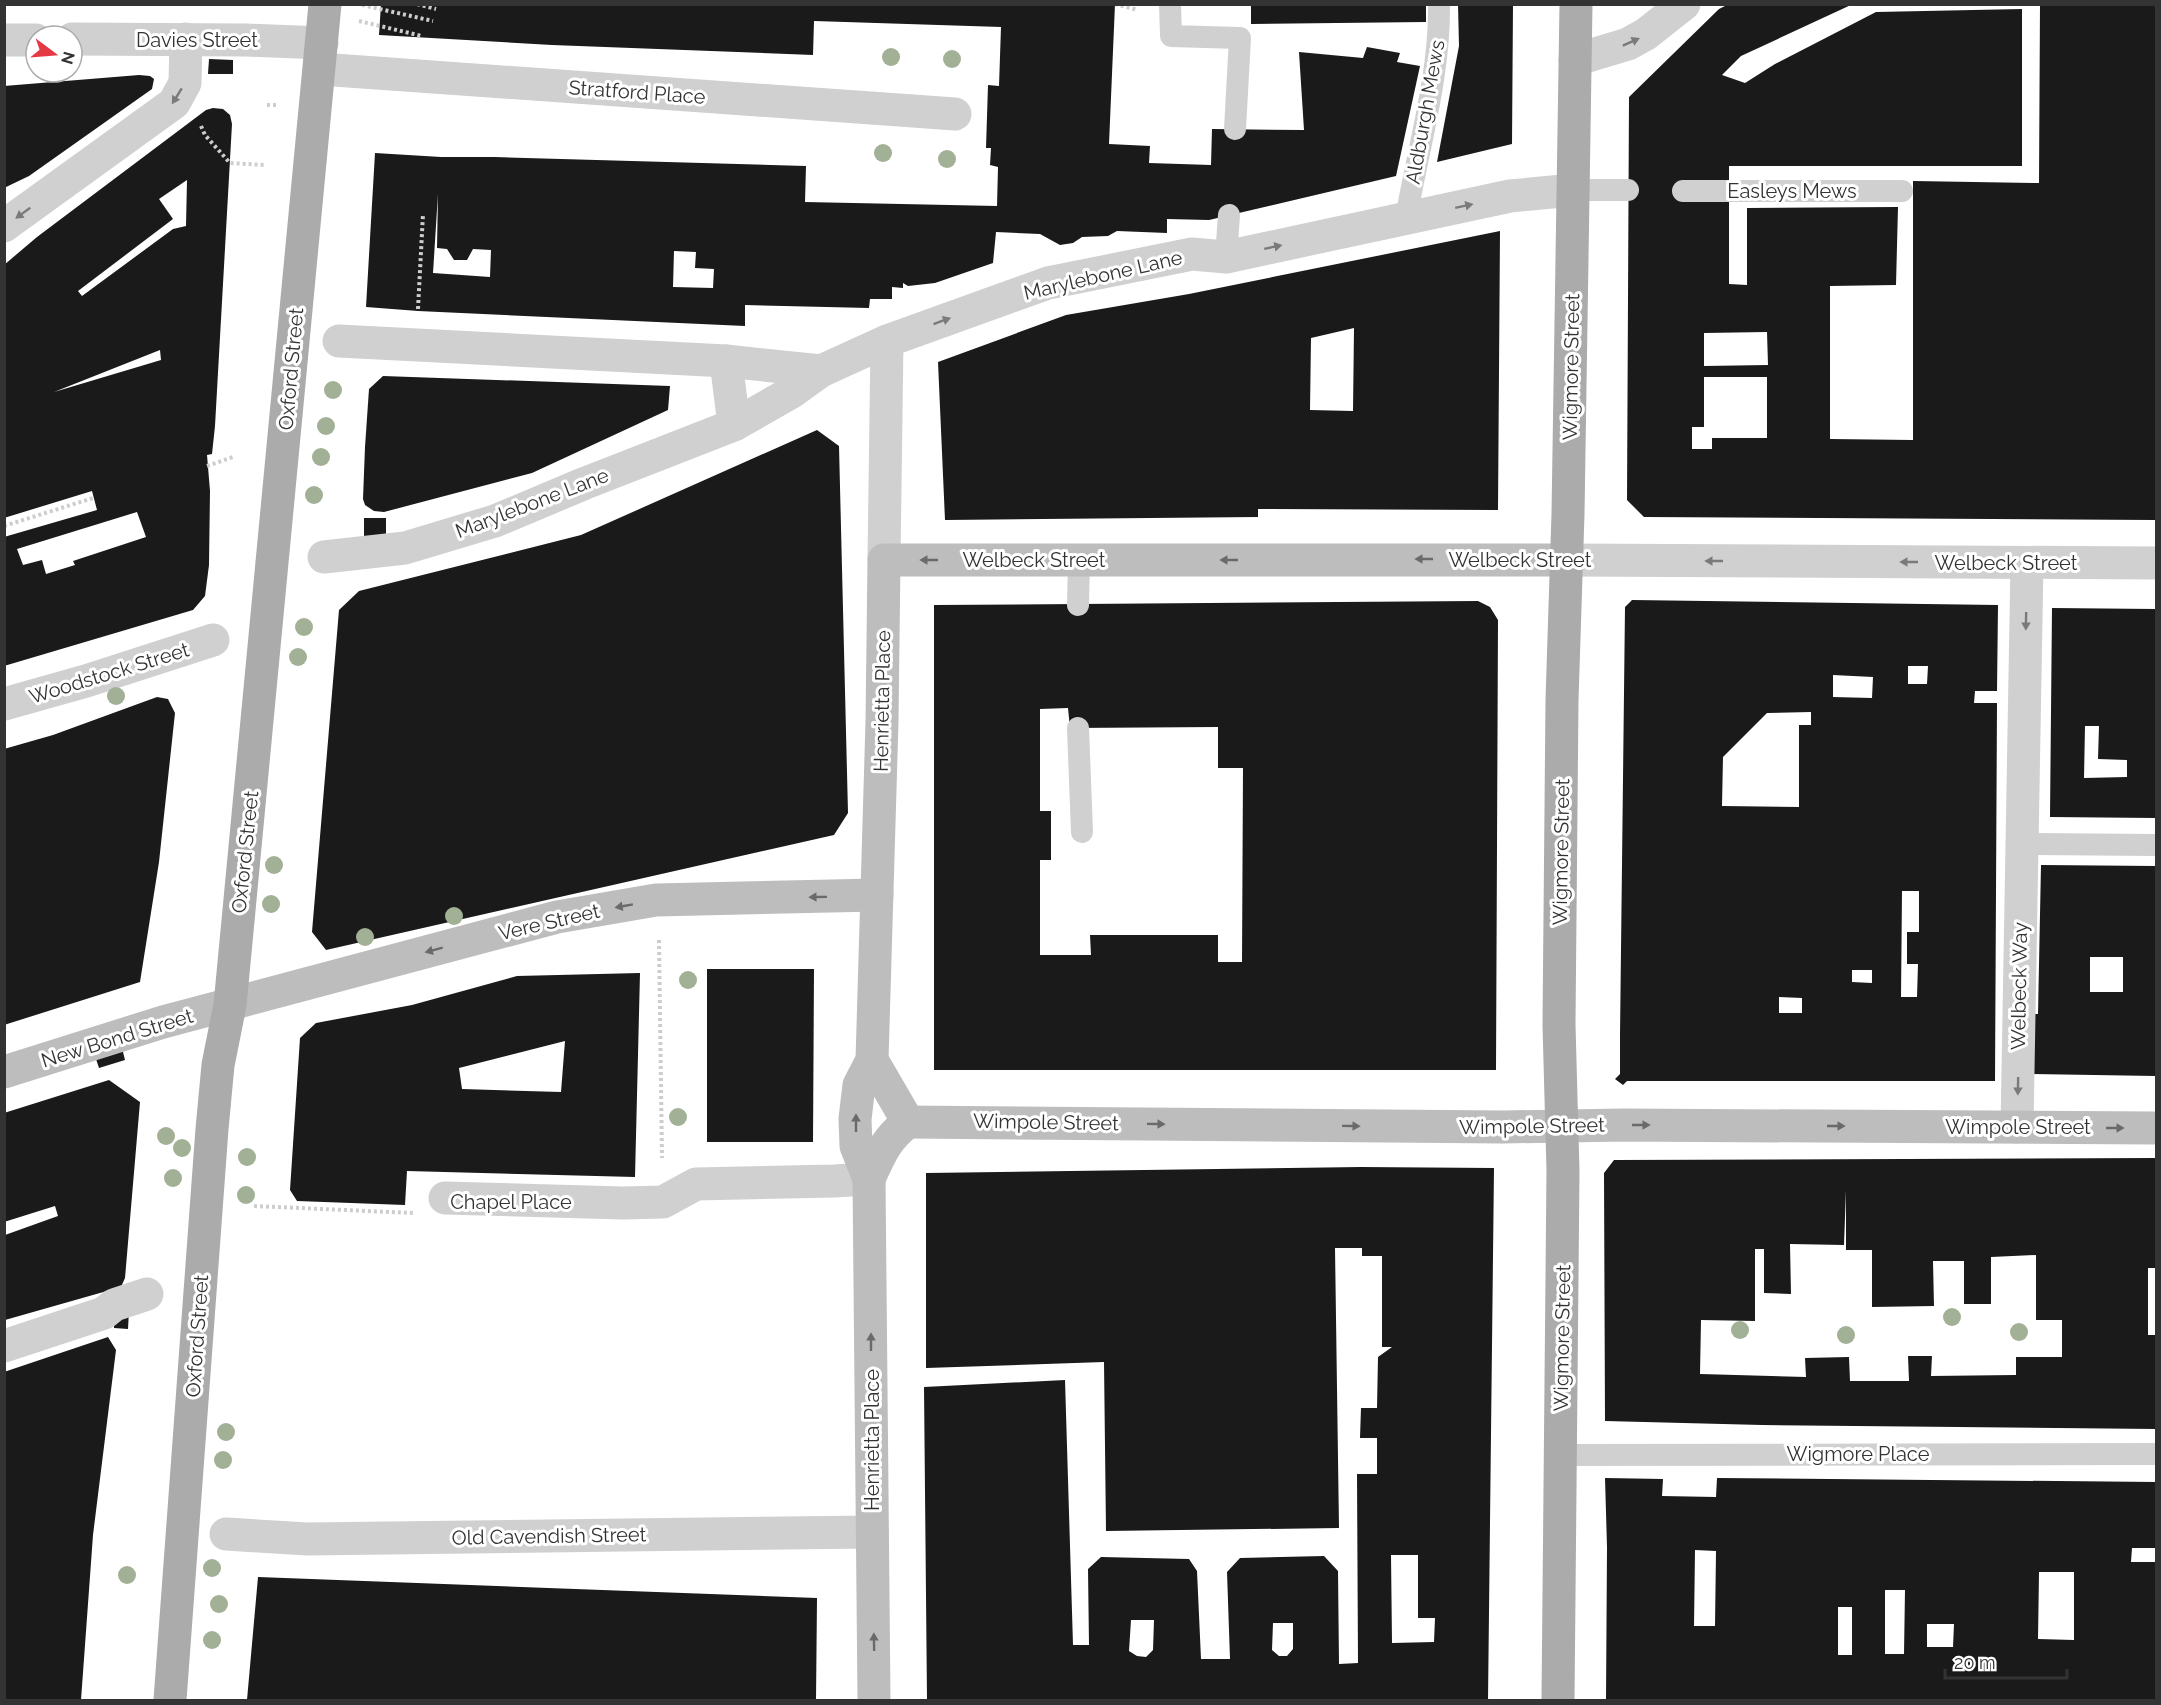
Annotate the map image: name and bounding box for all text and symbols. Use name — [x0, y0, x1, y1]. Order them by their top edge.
north arrow — [24, 24, 84, 84]
street label: Davies Street — [136, 28, 258, 52]
one-way arrow — [1622, 37, 1640, 47]
street label: Aldburgh Mews — [1401, 38, 1449, 186]
text: N — [57, 50, 79, 66]
street label: Stratford Place — [568, 75, 706, 109]
one-way arrow — [172, 87, 183, 104]
street label: Easleys Mews — [1727, 179, 1857, 203]
one-way arrow — [1454, 201, 1473, 210]
one-way arrow — [15, 207, 31, 219]
one-way arrow — [1264, 242, 1283, 251]
street label: Marylebone Lane — [1021, 245, 1185, 305]
street label: Wigmore Street — [1558, 293, 1584, 441]
street label: Oxford Street — [274, 306, 308, 431]
one-way arrow — [933, 316, 951, 326]
street label: Marylebone Lane — [452, 463, 612, 543]
street label: Welbeck Street — [963, 548, 1106, 572]
street label: Welbeck Street — [1449, 548, 1592, 572]
street label: Welbeck Street — [1935, 551, 2078, 575]
one-way arrow — [1414, 554, 1433, 564]
one-way arrow — [919, 555, 938, 565]
one-way arrow — [1219, 555, 1238, 565]
one-way arrow — [1705, 556, 1724, 566]
one-way arrow — [1900, 557, 1919, 567]
one-way arrow — [2021, 612, 2031, 631]
street label: Henrietta Place — [869, 630, 895, 772]
street label: Woodstock Street — [26, 637, 192, 709]
street label: Wigmore Street — [1548, 778, 1574, 926]
street label: Oxford Street — [227, 789, 263, 914]
one-way arrow — [809, 892, 828, 902]
street label: Vere Street — [496, 899, 602, 945]
one-way arrow — [614, 901, 633, 910]
street label: Welbeck Way — [2006, 922, 2032, 1050]
one-way arrow — [425, 946, 443, 955]
street label: New Bond Street — [38, 1003, 196, 1072]
one-way arrow — [2013, 1076, 2023, 1095]
street label: Wimpole Street — [973, 1109, 1119, 1135]
one-way arrow — [851, 1113, 861, 1132]
street label: Wimpole Street — [1459, 1113, 1605, 1139]
street label: Wimpole Street — [1945, 1115, 2091, 1139]
one-way arrow — [1146, 1119, 1165, 1128]
one-way arrow — [1632, 1120, 1651, 1130]
one-way arrow — [1341, 1121, 1360, 1131]
one-way arrow — [1827, 1122, 1846, 1131]
one-way arrow — [2106, 1123, 2125, 1133]
street label: Chapel Place — [450, 1190, 572, 1214]
street label: Wigmore Street — [1549, 1264, 1575, 1412]
street label: Oxford Street — [181, 1274, 213, 1398]
one-way arrow — [866, 1333, 876, 1352]
street label: Henrietta Place — [860, 1369, 884, 1511]
street label: Wigmore Place — [1787, 1442, 1930, 1466]
street label: Old Cavendish Street — [451, 1522, 647, 1550]
one-way arrow — [869, 1633, 878, 1652]
scale bar — [1945, 1642, 2066, 1680]
text: 20 m — [1954, 1652, 1996, 1673]

